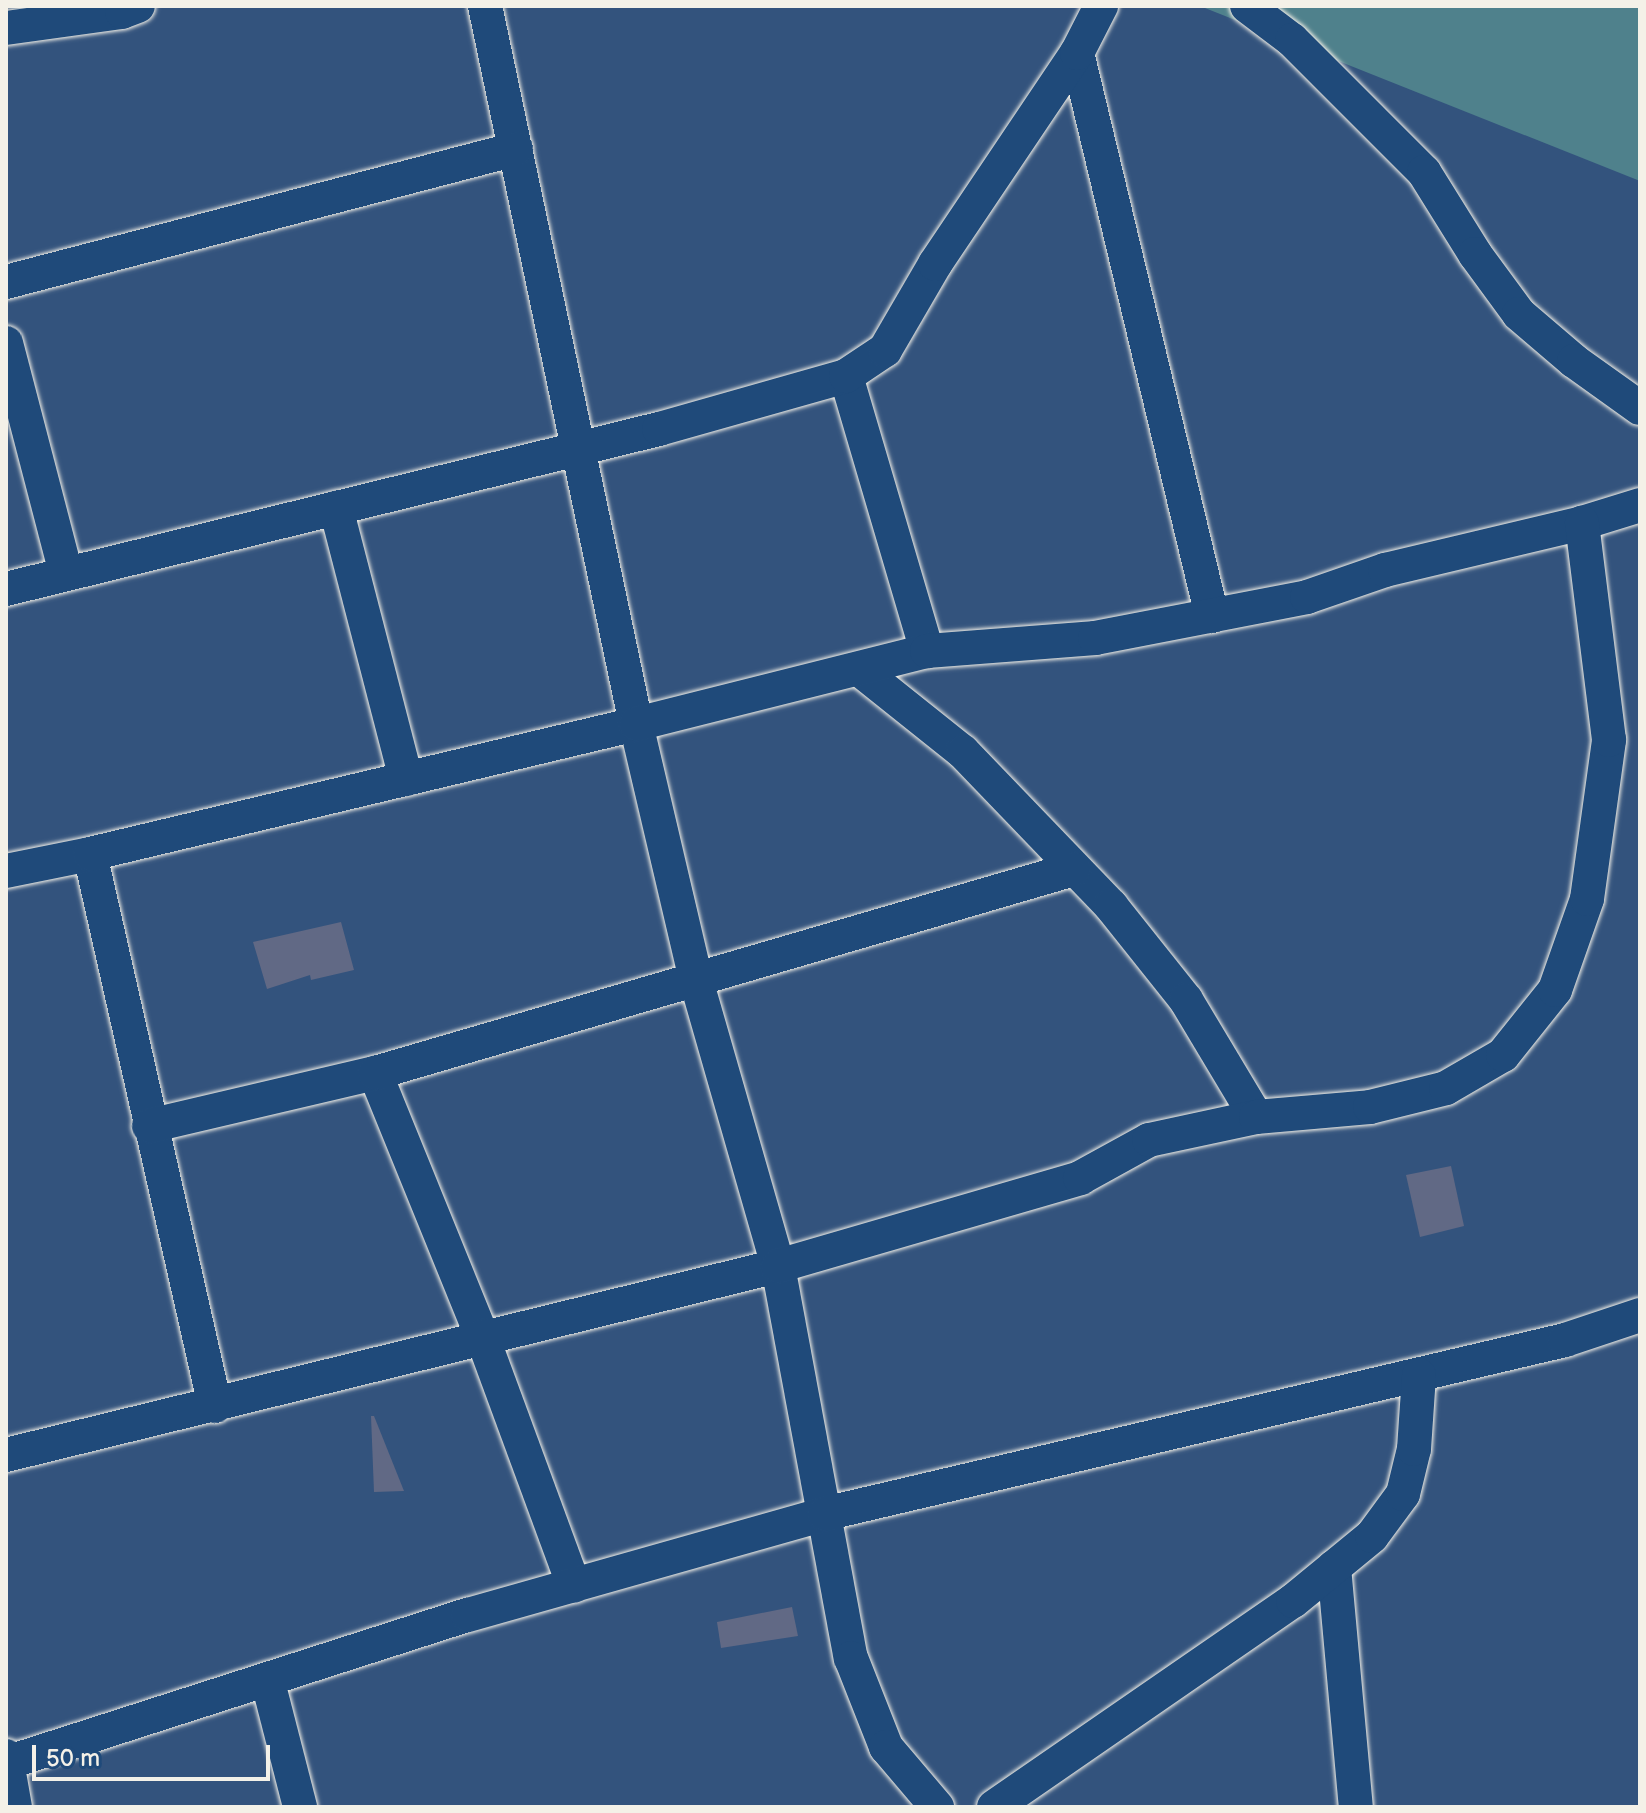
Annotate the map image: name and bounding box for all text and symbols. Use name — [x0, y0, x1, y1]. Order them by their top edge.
scale bar — [36, 1729, 274, 1779]
text: 50 m — [46, 1744, 100, 1773]

